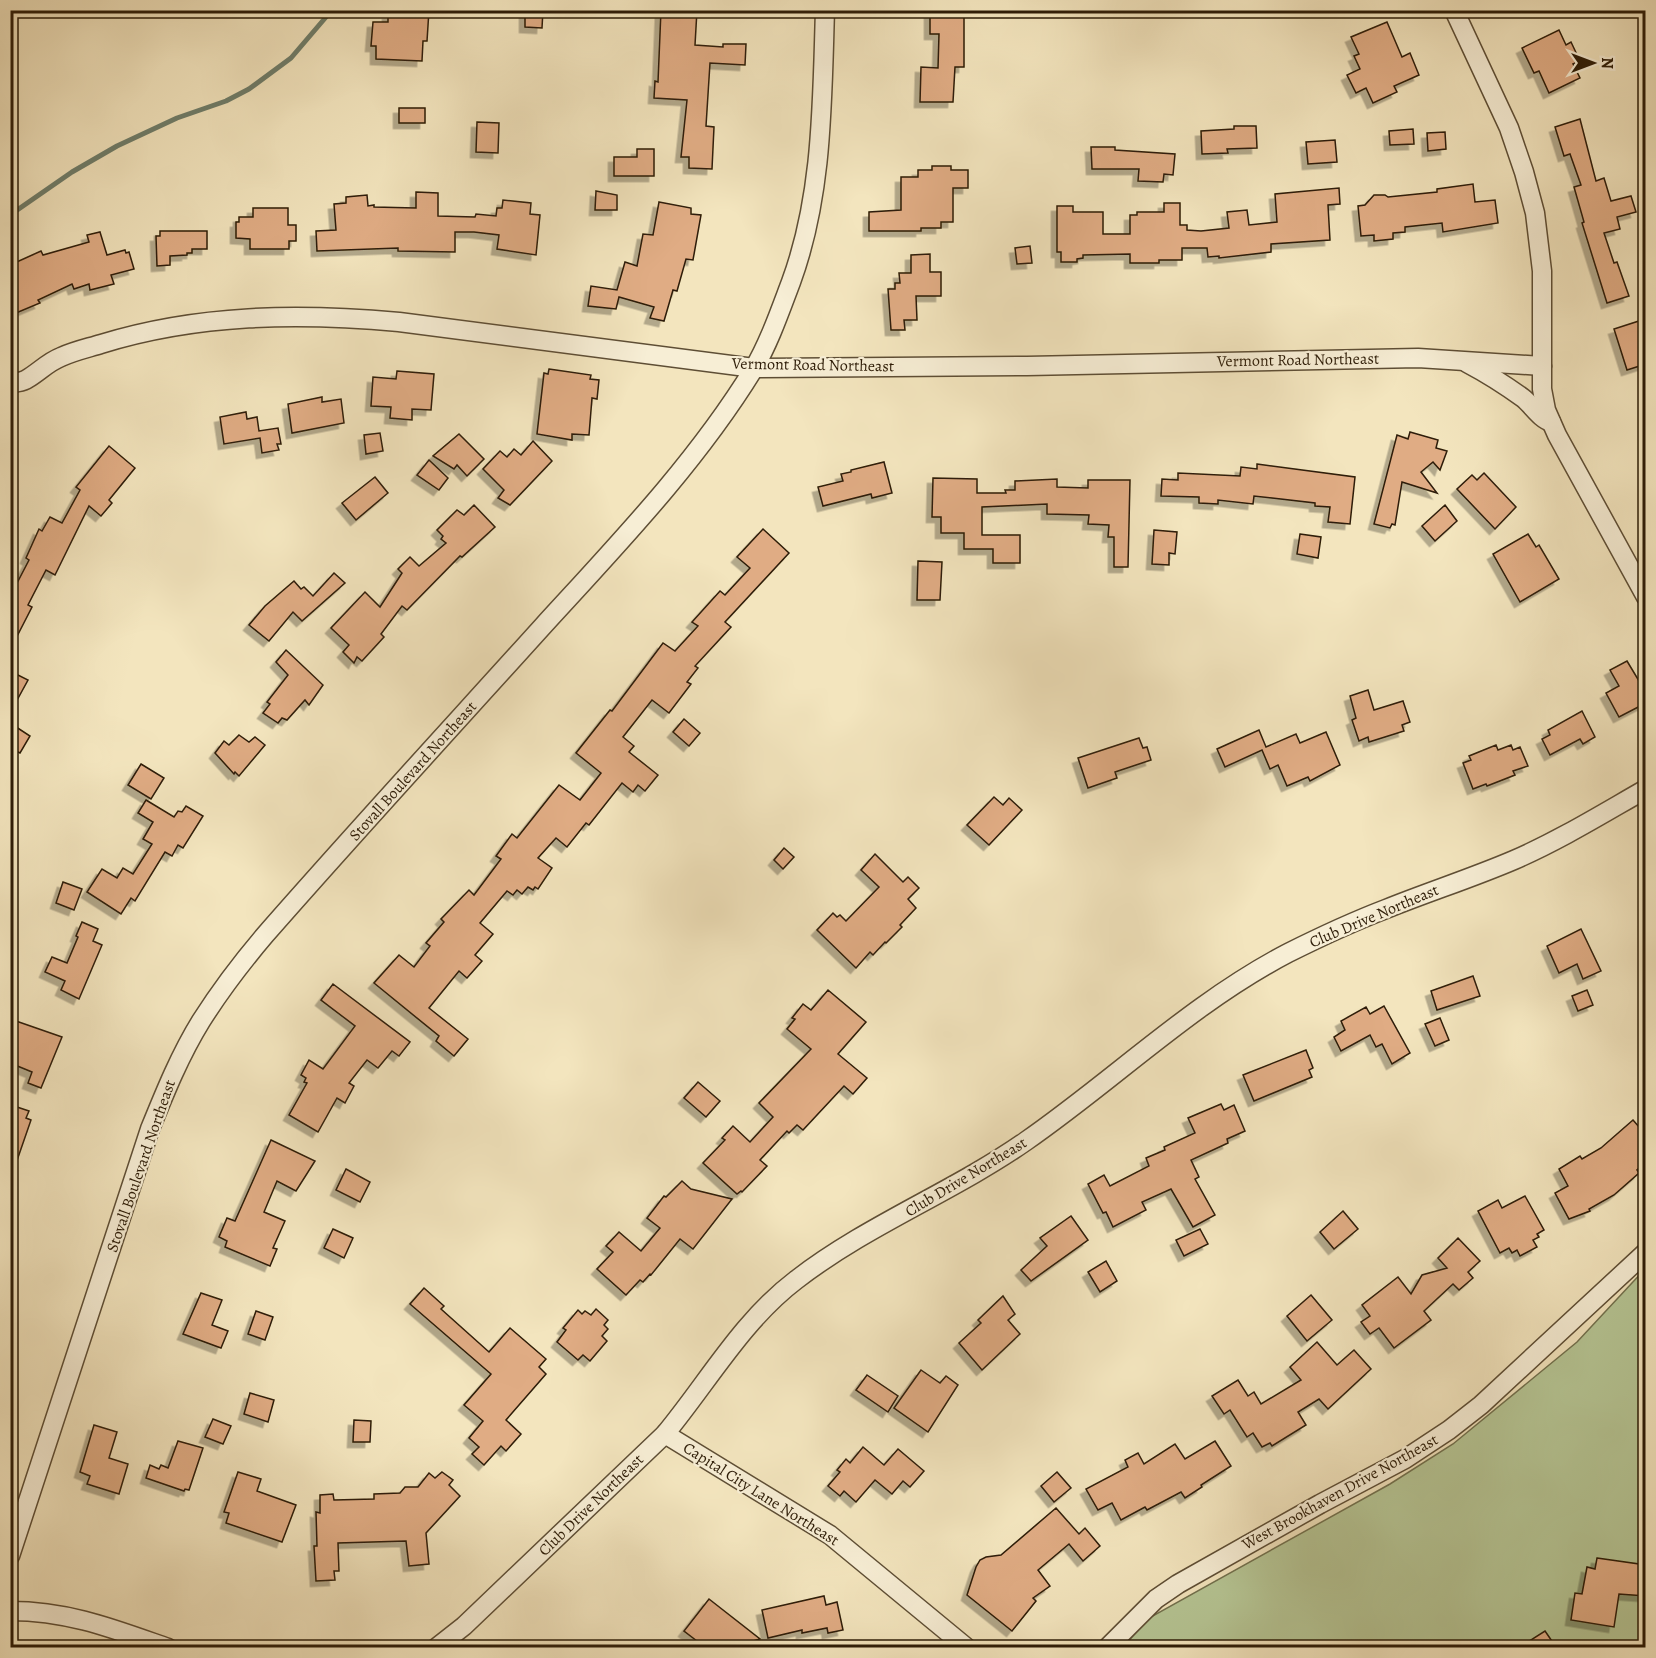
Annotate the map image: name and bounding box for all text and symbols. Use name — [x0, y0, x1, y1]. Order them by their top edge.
north arrow — [1563, 33, 1623, 93]
text: N — [1596, 57, 1618, 69]
street label: Vermont Road Northeast — [1216, 348, 1379, 372]
street label: Vermont Road Northeast — [731, 353, 894, 377]
street label: Stovall Boulevard Northeast — [344, 696, 482, 846]
street label: Club Drive Northeast — [1306, 879, 1442, 953]
street label: Stovall Boulevard Northeast — [101, 1077, 181, 1255]
street label: Club Drive Northeast — [901, 1132, 1031, 1222]
street label: West Brookhaven Drive Northeast — [1237, 1429, 1442, 1556]
street label: Capital City Lane Northeast — [679, 1437, 843, 1551]
street label: Club Drive Northeast — [534, 1449, 648, 1561]

